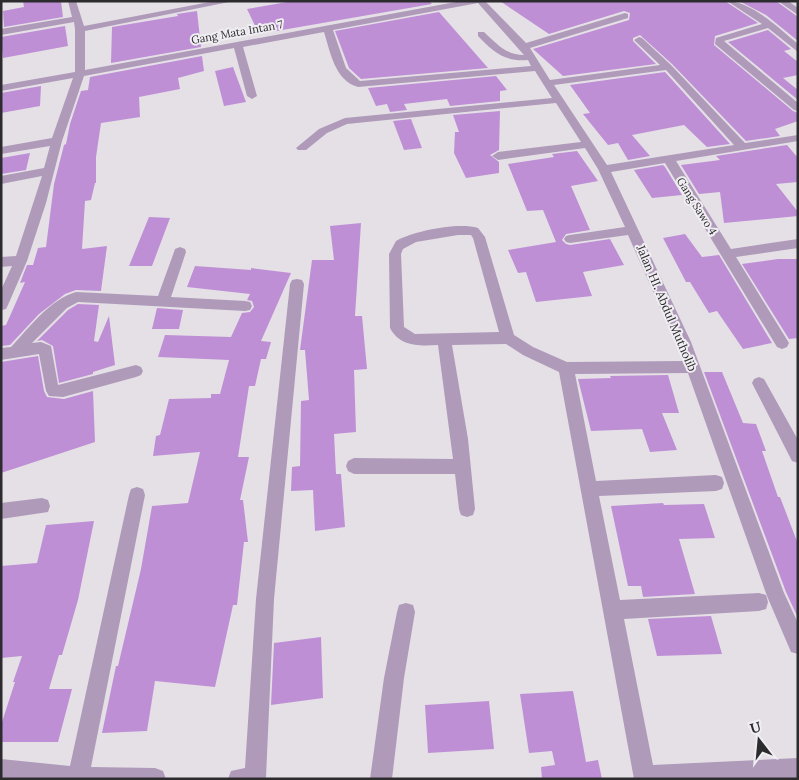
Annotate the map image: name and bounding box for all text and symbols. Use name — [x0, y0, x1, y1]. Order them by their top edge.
street label: Gang Mata Intan 7 — [190, 17, 284, 47]
street label: Gang Sawo 4 — [674, 175, 720, 237]
street label: Jalan HI. Abdul Mutholib — [633, 242, 700, 373]
north arrow — [734, 715, 784, 765]
text: U — [748, 717, 763, 738]

